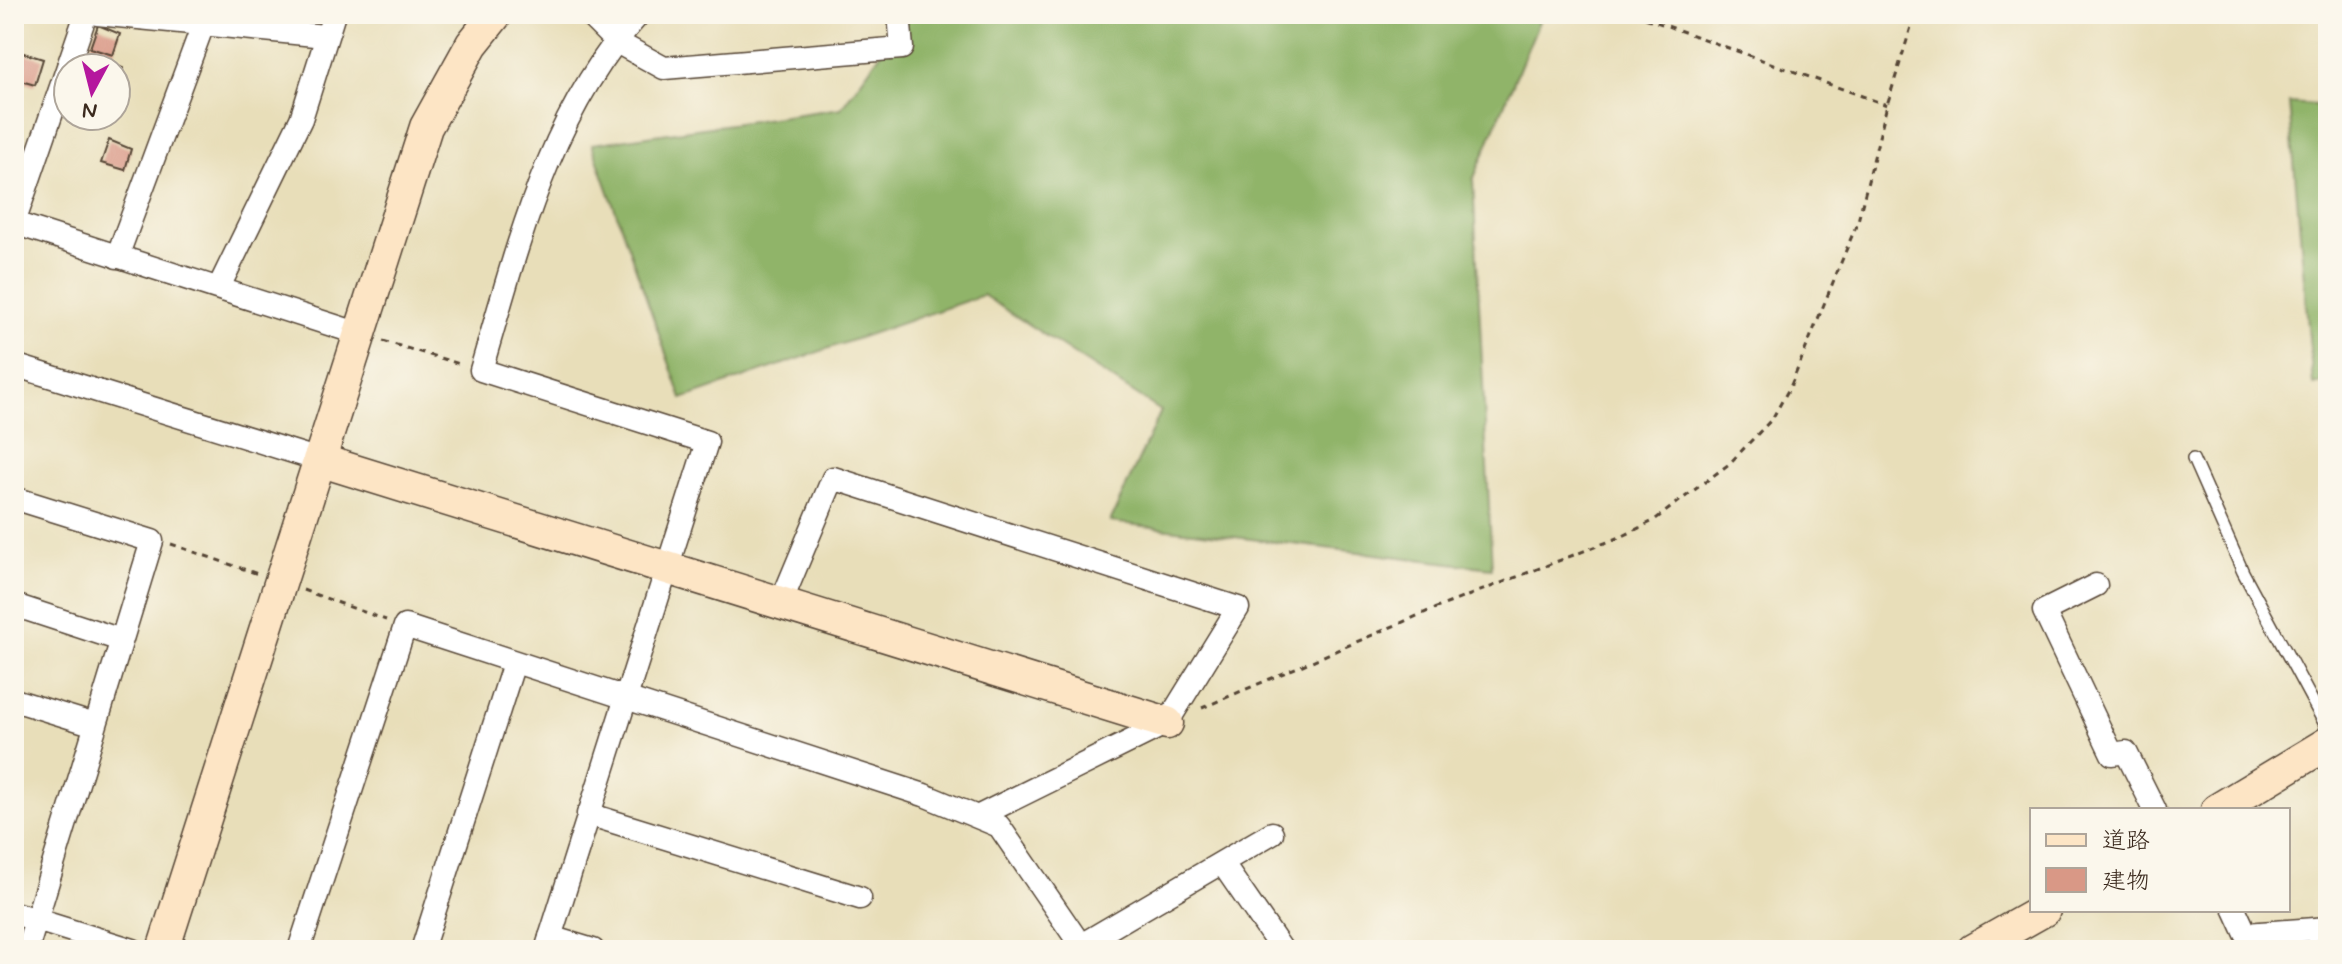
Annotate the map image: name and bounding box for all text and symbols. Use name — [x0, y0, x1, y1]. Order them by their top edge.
north arrow — [52, 52, 132, 132]
text: N — [81, 95, 99, 125]
legend — [2030, 808, 2290, 912]
text: 道路 — [2102, 826, 2150, 857]
text: 建物 — [2102, 866, 2150, 897]

